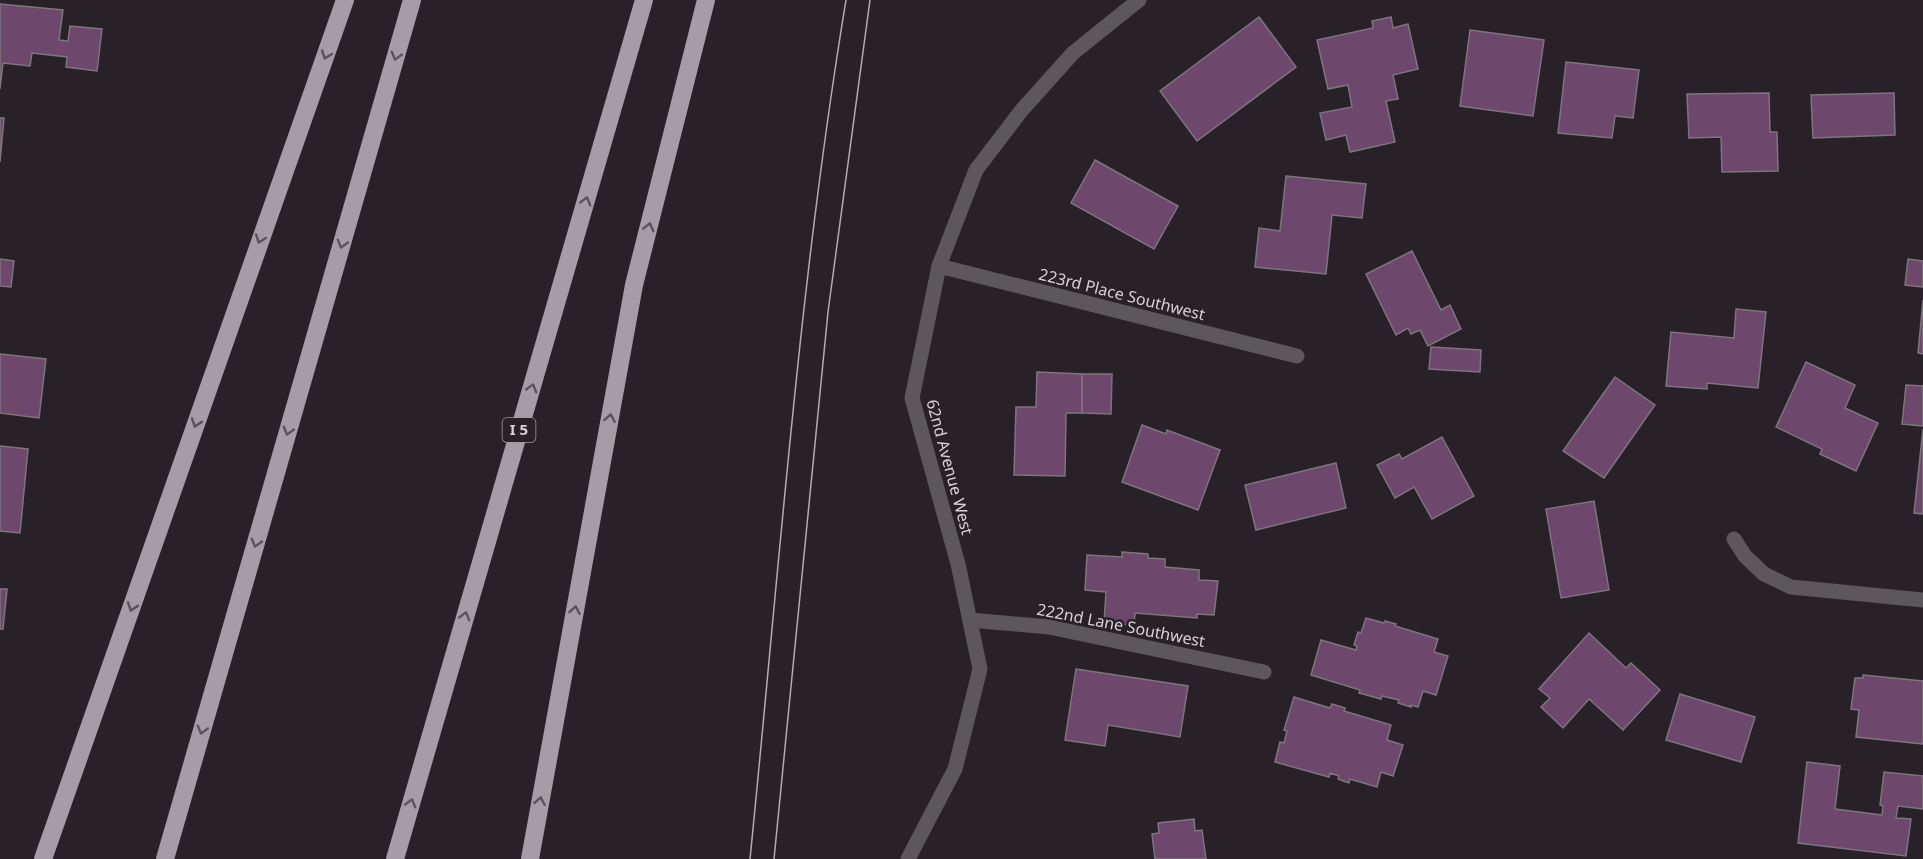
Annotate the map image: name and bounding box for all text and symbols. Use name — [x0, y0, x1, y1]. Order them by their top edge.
one-way arrow — [320, 49, 333, 60]
one-way arrow — [391, 50, 403, 61]
one-way arrow — [579, 196, 591, 207]
one-way arrow — [641, 222, 654, 232]
one-way arrow — [255, 233, 267, 244]
one-way arrow — [337, 238, 349, 249]
street label: 223rd Place Southwest — [1037, 263, 1208, 325]
one-way arrow — [524, 383, 537, 393]
street label: 62nd Avenue West — [921, 397, 979, 537]
one-way arrow — [603, 413, 616, 423]
one-way arrow — [190, 417, 203, 428]
road number: I 5 — [502, 418, 536, 442]
one-way arrow — [283, 425, 295, 436]
one-way arrow — [251, 537, 263, 548]
street label: 222nd Lane Southwest — [1035, 598, 1207, 652]
one-way arrow — [126, 601, 139, 612]
one-way arrow — [568, 605, 581, 615]
one-way arrow — [458, 611, 470, 622]
one-way arrow — [197, 724, 209, 735]
one-way arrow — [534, 797, 546, 806]
one-way arrow — [404, 798, 416, 809]

